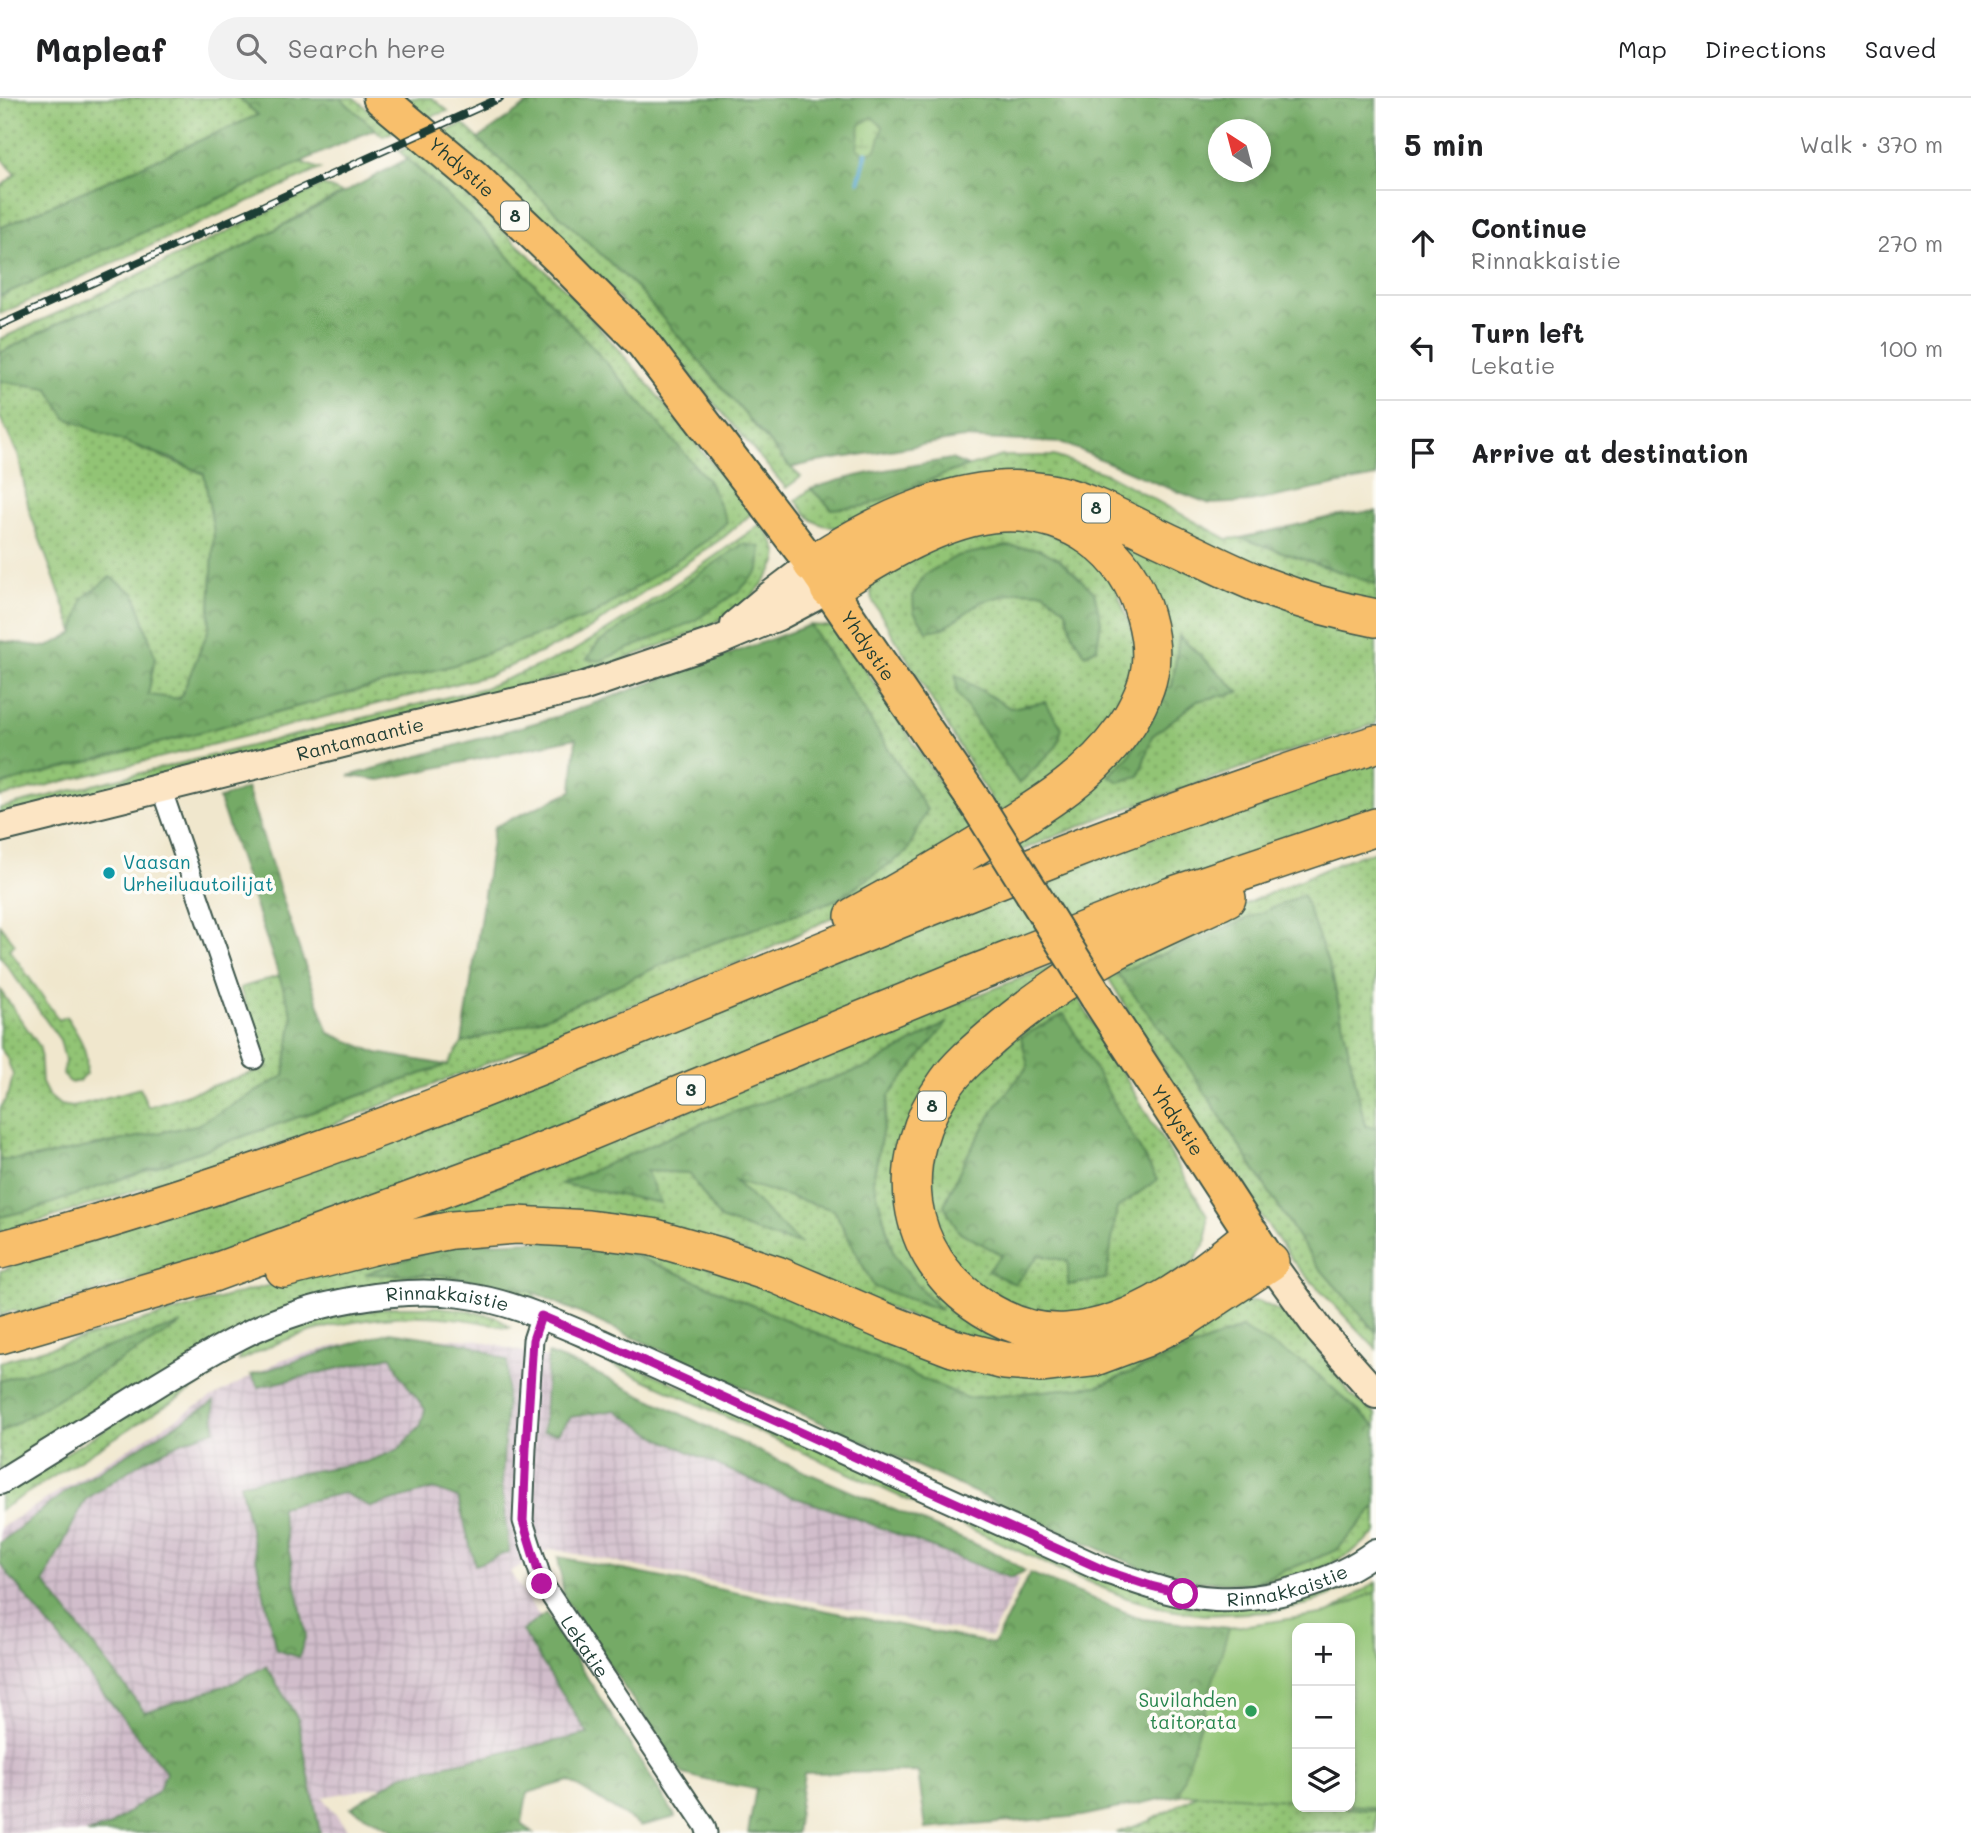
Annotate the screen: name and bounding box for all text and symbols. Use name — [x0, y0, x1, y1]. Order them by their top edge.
search box — [208, 17, 698, 80]
text: Mapleaf — [35, 27, 166, 70]
icon: search — [232, 29, 270, 67]
text: Search here — [288, 31, 446, 65]
text: Map — [1618, 33, 1667, 64]
text: Directions — [1705, 33, 1827, 64]
text: Saved — [1865, 33, 1936, 64]
north arrow — [1208, 119, 1271, 182]
text: 5 min — [1404, 124, 1484, 164]
text: Walk · 370 m — [1800, 129, 1943, 159]
street label: Yhdystie — [423, 131, 501, 203]
road number: 8 — [501, 202, 529, 230]
text: Continue — [1471, 211, 1587, 245]
icon: ahead — [1404, 224, 1442, 262]
text: 270 m — [1878, 228, 1943, 258]
text: Rinnakkaistie — [1471, 245, 1621, 275]
text: Turn left — [1471, 316, 1584, 350]
icon: left — [1404, 329, 1442, 367]
text: 100 m — [1879, 333, 1943, 363]
text: Lekatie — [1471, 350, 1555, 380]
icon: arrive — [1404, 434, 1442, 472]
text: Arrive at destination — [1471, 436, 1748, 470]
road number: 8 — [1082, 494, 1110, 522]
street label: Yhdystie — [835, 605, 901, 686]
street label: Rantamaantie — [294, 711, 426, 766]
place label: Vaasan Urheiluautoilijat — [123, 849, 274, 896]
marker: Vaasan Urheiluautoilijat — [101, 865, 117, 881]
road number: 3 — [677, 1076, 705, 1105]
street label: Yhdystie — [1145, 1079, 1210, 1160]
road number: 8 — [918, 1091, 946, 1121]
street label: Rinnakkaistie — [385, 1280, 512, 1317]
street label: Rinnakkaistie — [1226, 1558, 1351, 1611]
route end — [526, 1568, 557, 1599]
route start — [1167, 1578, 1198, 1609]
street label: Lekatie — [556, 1610, 615, 1682]
map controls — [1292, 1623, 1355, 1812]
button: + — [1292, 1623, 1355, 1686]
button: − — [1292, 1686, 1355, 1749]
place label: Suvilahden taitorata — [1138, 1687, 1237, 1734]
marker: Suvilahden taitorata — [1243, 1703, 1259, 1719]
button: layers — [1292, 1749, 1355, 1812]

